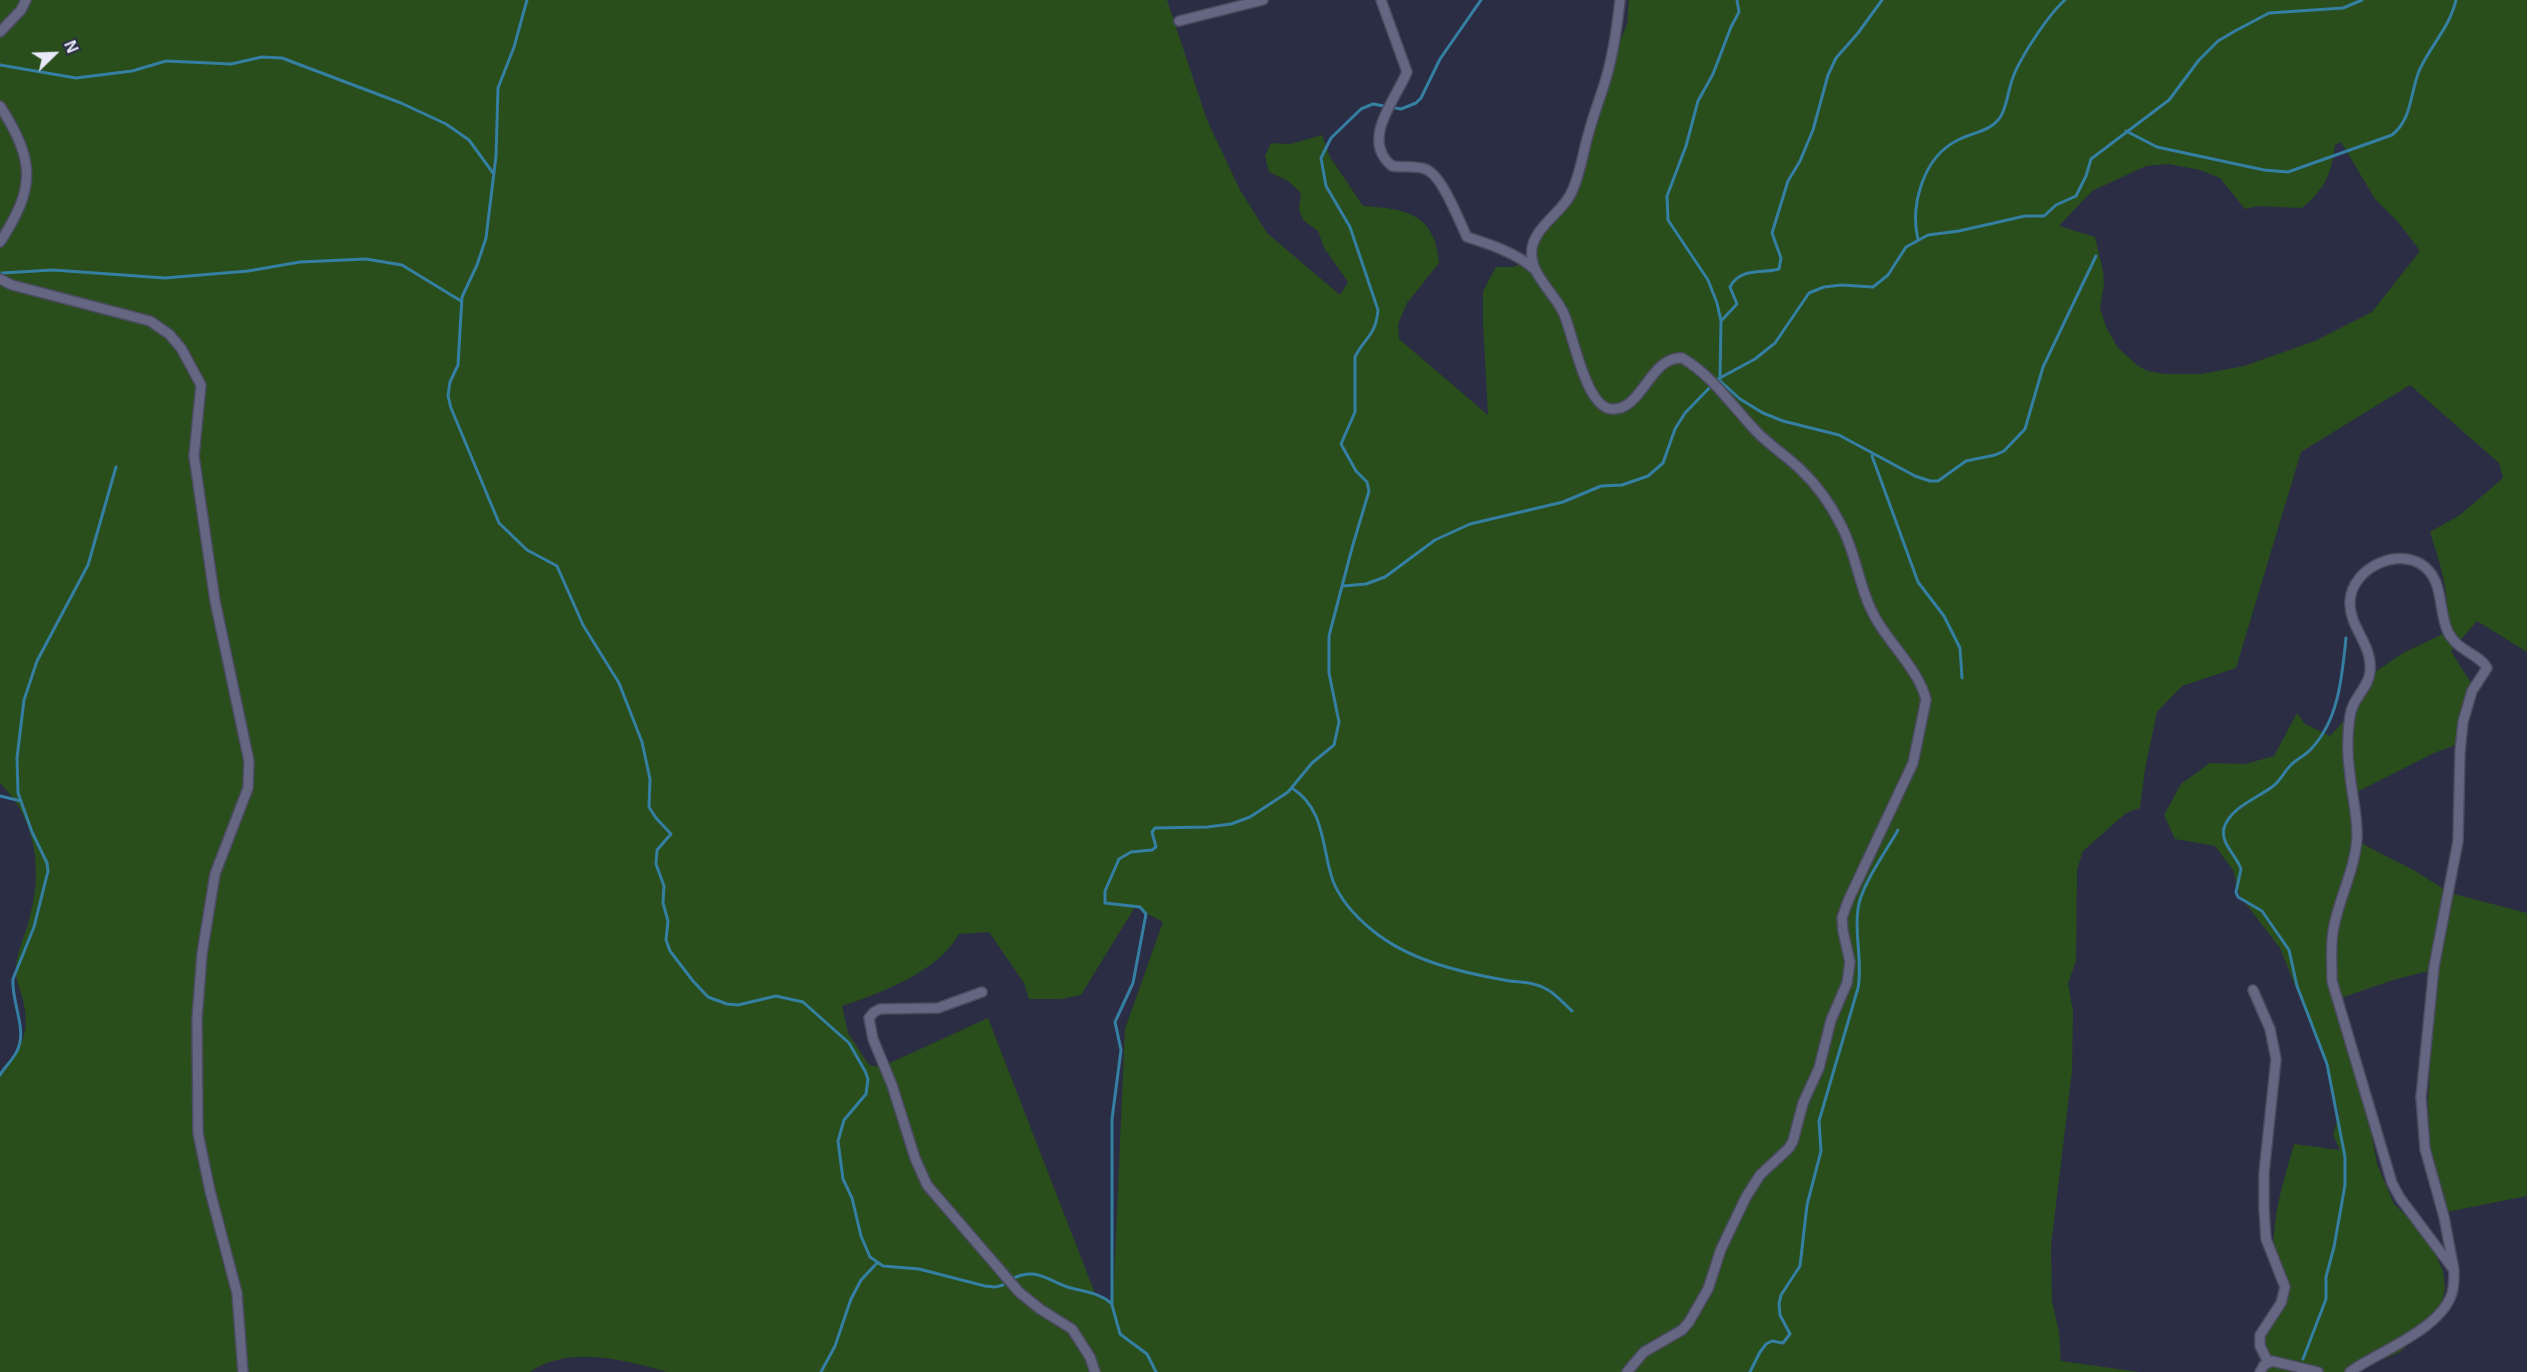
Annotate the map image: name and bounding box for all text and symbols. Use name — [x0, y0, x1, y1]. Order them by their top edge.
north arrow — [24, 24, 84, 84]
text: N — [61, 38, 81, 55]

